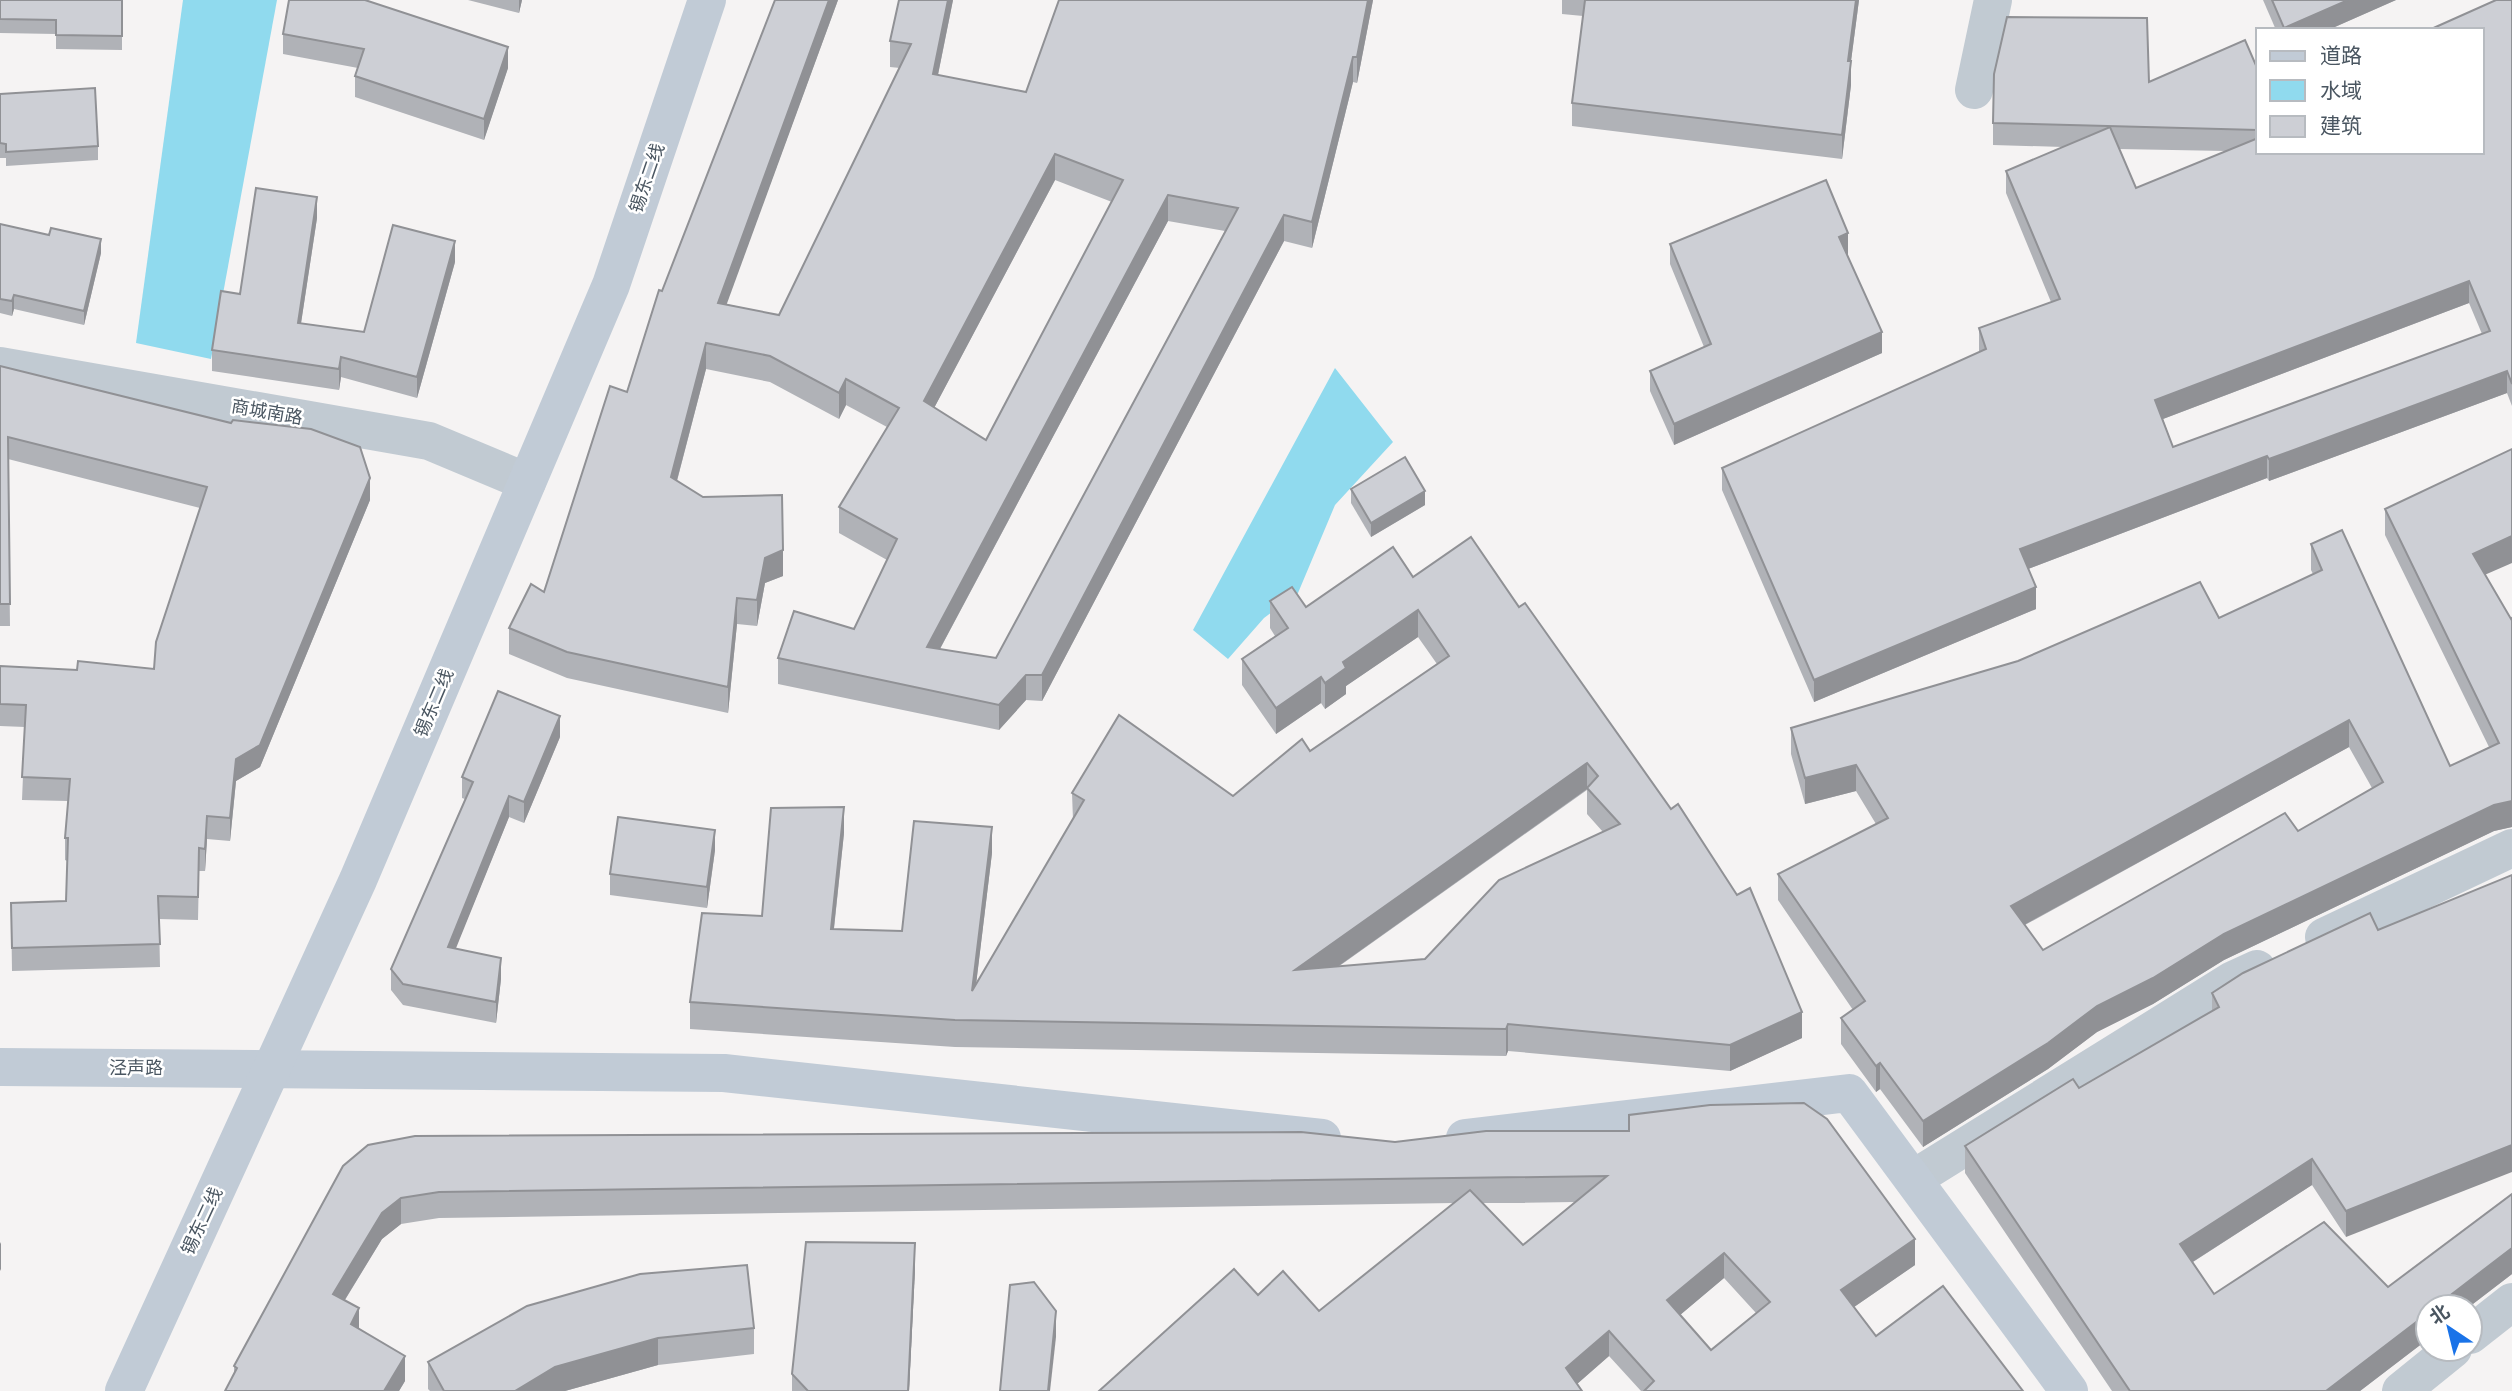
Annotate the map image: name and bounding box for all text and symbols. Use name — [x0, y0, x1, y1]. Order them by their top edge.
legend — [2256, 28, 2484, 154]
text: 道路 — [2320, 41, 2362, 69]
text: 水域 — [2320, 76, 2362, 104]
text: 建筑 — [2320, 111, 2362, 139]
street label: 锡东二线 — [624, 140, 669, 216]
street label: 商城南路 — [230, 394, 305, 429]
street label: 锡东二线 — [409, 665, 458, 740]
street label: 泾声路 — [109, 1056, 163, 1079]
street label: 锡东二线 — [176, 1183, 227, 1258]
north arrow — [2414, 1293, 2484, 1363]
text: 北 — [2425, 1299, 2454, 1329]

